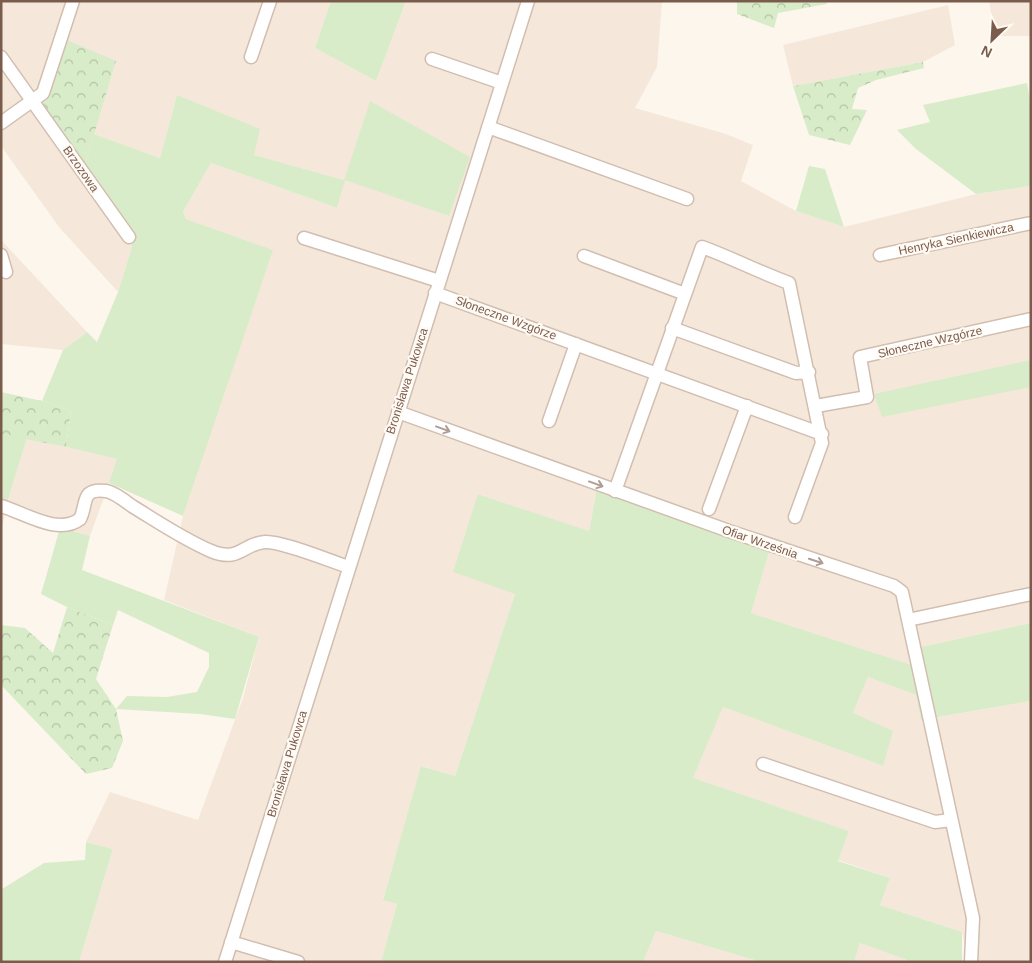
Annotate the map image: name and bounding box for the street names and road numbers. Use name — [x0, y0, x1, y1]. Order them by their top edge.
street label: Brzozowa — [60, 143, 102, 195]
street label: Henryka Sienkiewicza — [897, 220, 1015, 258]
street label: Słoneczne Wzgórze — [453, 293, 559, 343]
street label: Słoneczne Wzgórze — [876, 323, 984, 361]
street label: Bronisława Pukowca — [383, 326, 431, 436]
street label: Ofiar Września — [720, 522, 800, 562]
street label: Bronisława Pukowca — [264, 709, 310, 819]

